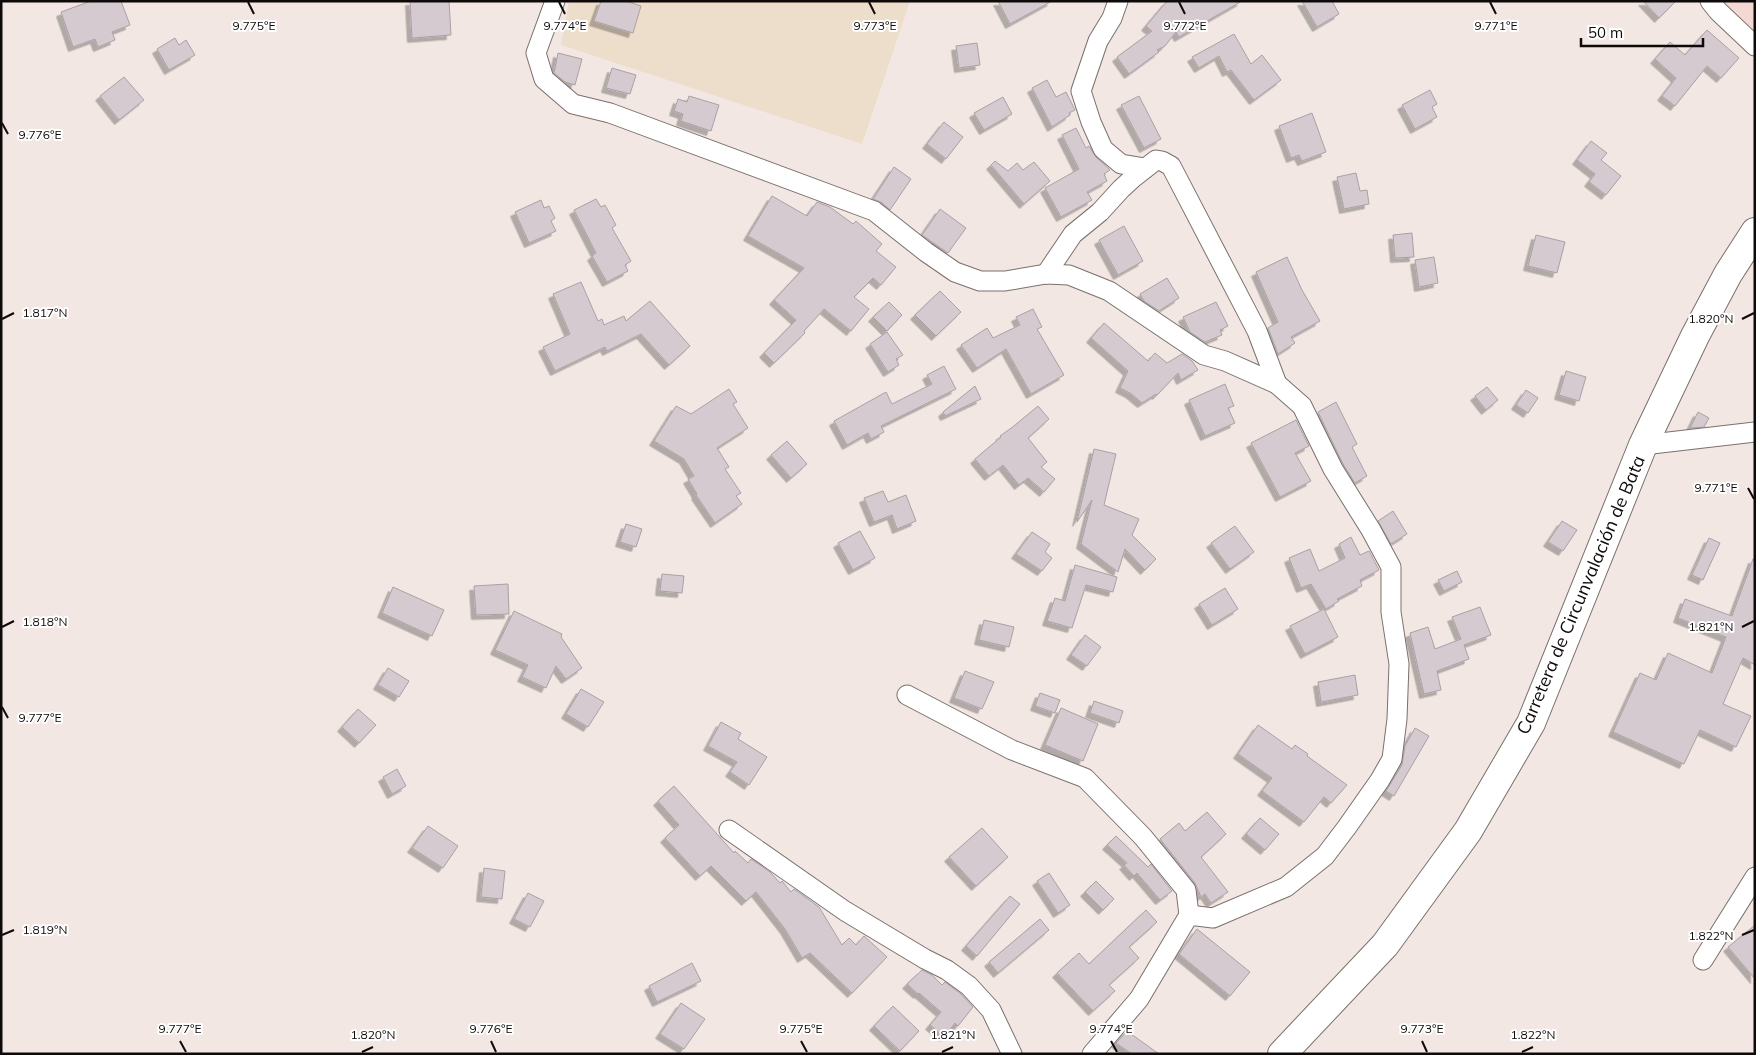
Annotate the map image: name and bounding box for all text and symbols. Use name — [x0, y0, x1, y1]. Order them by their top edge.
scale bar — [1581, 15, 1704, 47]
text: 9.775°E — [232, 18, 276, 33]
text: 9.774°E — [543, 18, 587, 33]
text: 9.773°E — [853, 18, 897, 33]
text: 9.772°E — [1163, 18, 1207, 33]
text: 9.771°E — [1474, 18, 1518, 33]
text: 50 m — [1588, 23, 1623, 42]
text: 9.776°E — [18, 127, 62, 142]
text: 1.817°N — [23, 305, 67, 320]
text: 1.820°N — [1689, 311, 1733, 326]
street label: Carretera de Circunvalación de Bata — [1511, 452, 1650, 738]
text: 9.771°E — [1694, 480, 1738, 495]
text: 1.818°N — [23, 614, 67, 629]
text: 1.821°N — [1689, 619, 1733, 634]
text: 9.777°E — [18, 710, 62, 725]
text: 1.819°N — [23, 922, 67, 937]
text: 1.822°N — [1689, 928, 1733, 943]
text: 9.777°E — [158, 1021, 202, 1036]
text: 9.776°E — [469, 1021, 513, 1036]
text: 9.775°E — [779, 1021, 823, 1036]
text: 9.774°E — [1089, 1021, 1133, 1036]
text: 9.773°E — [1400, 1021, 1444, 1036]
text: 1.820°N — [351, 1027, 395, 1042]
text: 1.821°N — [931, 1027, 975, 1042]
text: 1.822°N — [1511, 1027, 1555, 1042]

